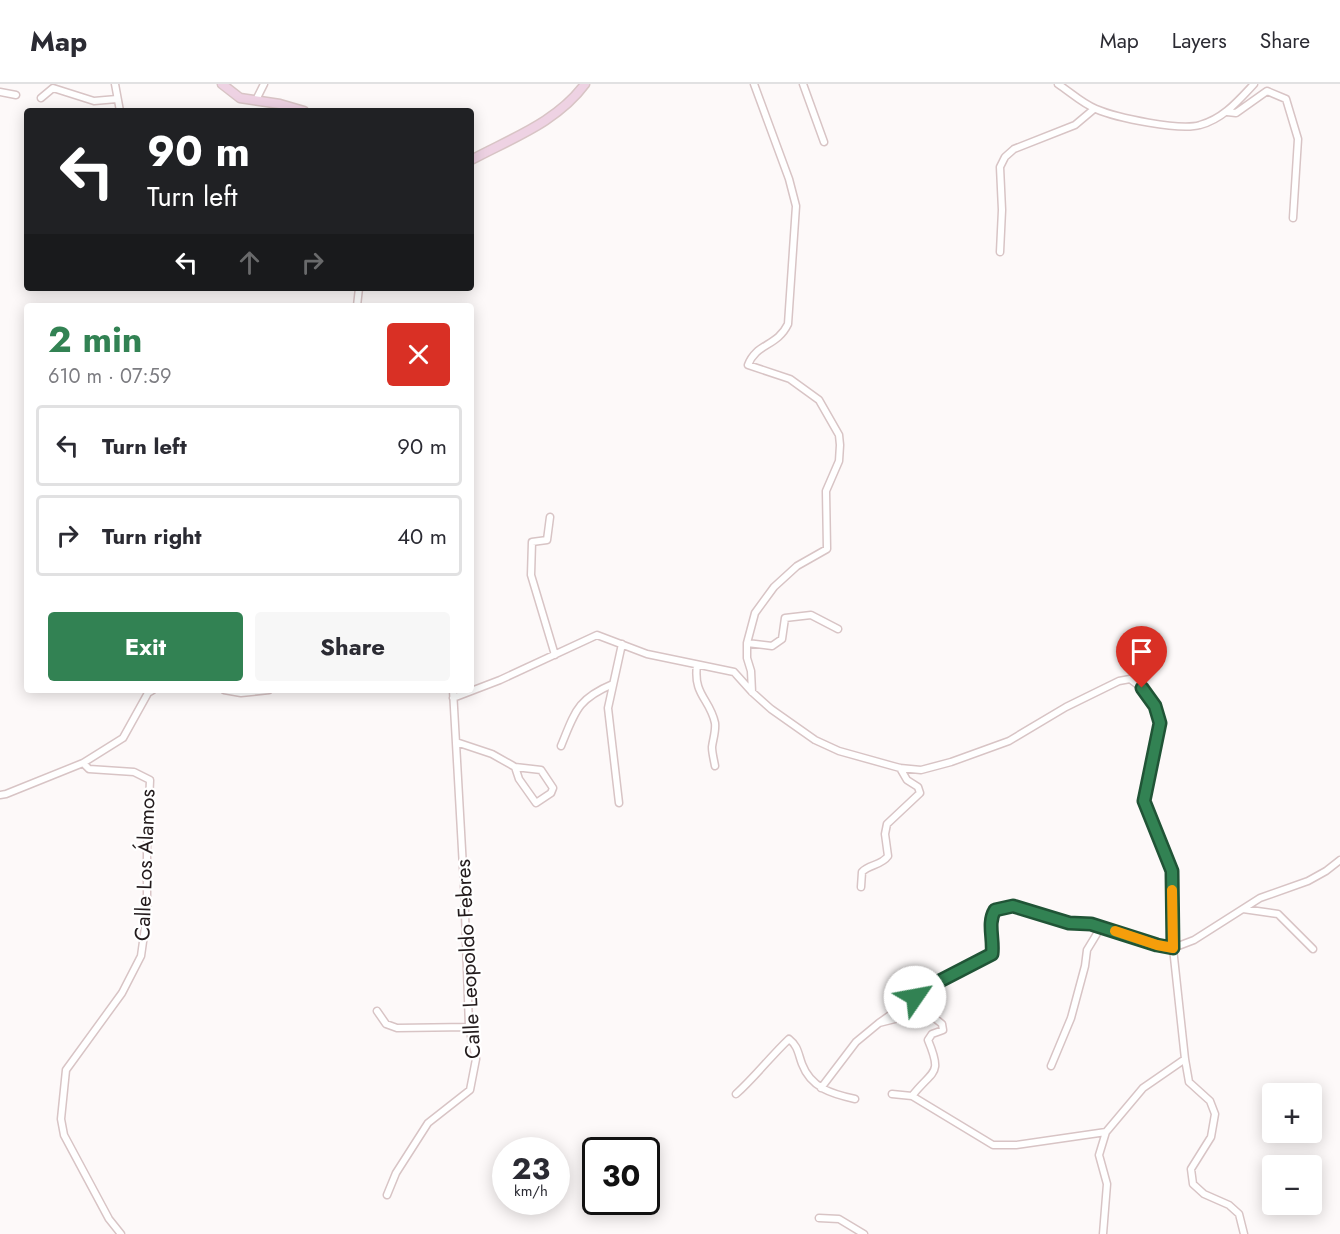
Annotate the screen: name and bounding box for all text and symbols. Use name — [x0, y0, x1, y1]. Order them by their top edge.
text: Map — [30, 21, 87, 62]
text: Map — [1100, 26, 1139, 56]
text: Layers — [1172, 26, 1227, 56]
text: Share — [1260, 26, 1310, 56]
text: 90 m — [147, 121, 250, 182]
icon: left — [48, 132, 126, 210]
text: Turn left — [147, 177, 237, 216]
icon: left — [170, 246, 203, 279]
icon: ahead — [233, 246, 266, 279]
icon: right — [296, 246, 329, 279]
text: 2 min — [48, 313, 143, 365]
button: close — [387, 323, 450, 386]
text: 610 m · 07:59 — [48, 362, 171, 391]
icon: left — [51, 429, 84, 462]
text: Turn left — [102, 430, 187, 462]
text: 90 m — [397, 430, 447, 462]
icon: right — [51, 519, 84, 552]
text: Turn right — [102, 520, 202, 552]
text: 40 m — [397, 520, 447, 552]
button: Exit — [48, 612, 243, 681]
button: Share — [255, 612, 450, 681]
pin — [1116, 626, 1167, 688]
icon: arrive — [1125, 635, 1158, 668]
street label: Calle Los Álamos — [127, 788, 163, 942]
street label: Calle Leopoldo Febres — [448, 858, 488, 1060]
position arrow — [883, 965, 947, 1029]
map controls — [1262, 1083, 1322, 1215]
button: + — [1262, 1083, 1322, 1143]
speed limit sign: 30 — [582, 1137, 660, 1215]
text: 23 — [512, 1147, 550, 1190]
button: − — [1262, 1155, 1322, 1215]
text: km/h — [514, 1180, 548, 1202]

